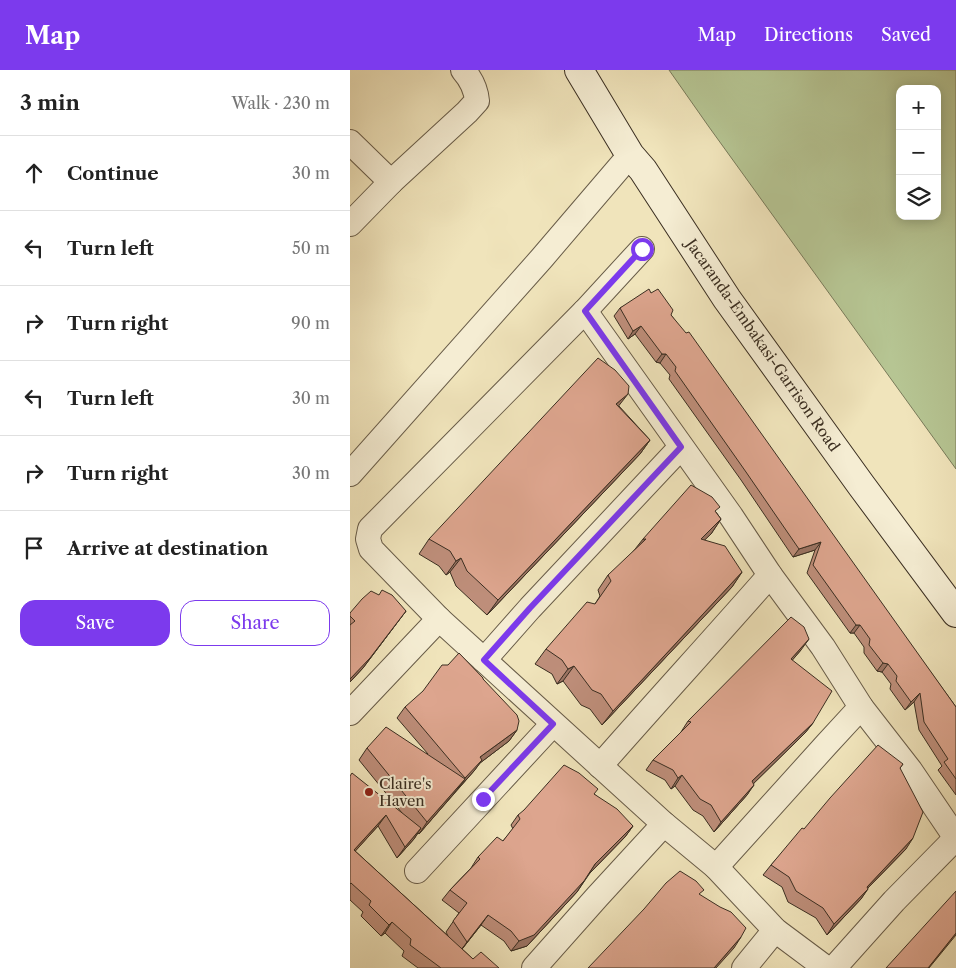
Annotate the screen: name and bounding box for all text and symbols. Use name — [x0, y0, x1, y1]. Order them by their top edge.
text: Map — [25, 21, 80, 50]
text: Map — [697, 24, 736, 46]
text: Directions — [764, 24, 853, 46]
text: Saved — [881, 24, 931, 46]
map controls — [896, 85, 941, 220]
button: + — [896, 85, 941, 130]
text: 3 min — [20, 90, 80, 115]
text: Walk · 230 m — [231, 93, 330, 113]
button: − — [896, 130, 941, 175]
icon: ahead — [20, 159, 48, 187]
text: Continue — [67, 162, 159, 185]
text: 30 m — [292, 163, 330, 183]
button: layers — [896, 175, 941, 220]
street label: Jacaranda-Embakasi-Garrison Road — [681, 233, 844, 455]
icon: left — [20, 234, 48, 262]
text: Turn left — [67, 237, 154, 260]
text: 50 m — [292, 238, 330, 258]
route start — [631, 238, 654, 261]
icon: right — [20, 309, 48, 337]
text: Turn right — [67, 312, 168, 335]
text: 90 m — [291, 313, 330, 333]
icon: left — [20, 384, 48, 412]
text: Turn left — [67, 387, 154, 410]
text: 30 m — [292, 388, 330, 408]
icon: right — [20, 459, 48, 487]
text: Turn right — [67, 462, 168, 485]
text: 30 m — [292, 463, 330, 483]
icon: arrive — [20, 534, 48, 562]
text: Arrive at destination — [67, 537, 268, 560]
button: Save — [20, 600, 170, 646]
button: Share — [180, 600, 330, 646]
place label: Claire's Haven — [379, 774, 432, 810]
marker: Claire's Haven — [363, 786, 375, 798]
route end — [472, 788, 495, 811]

